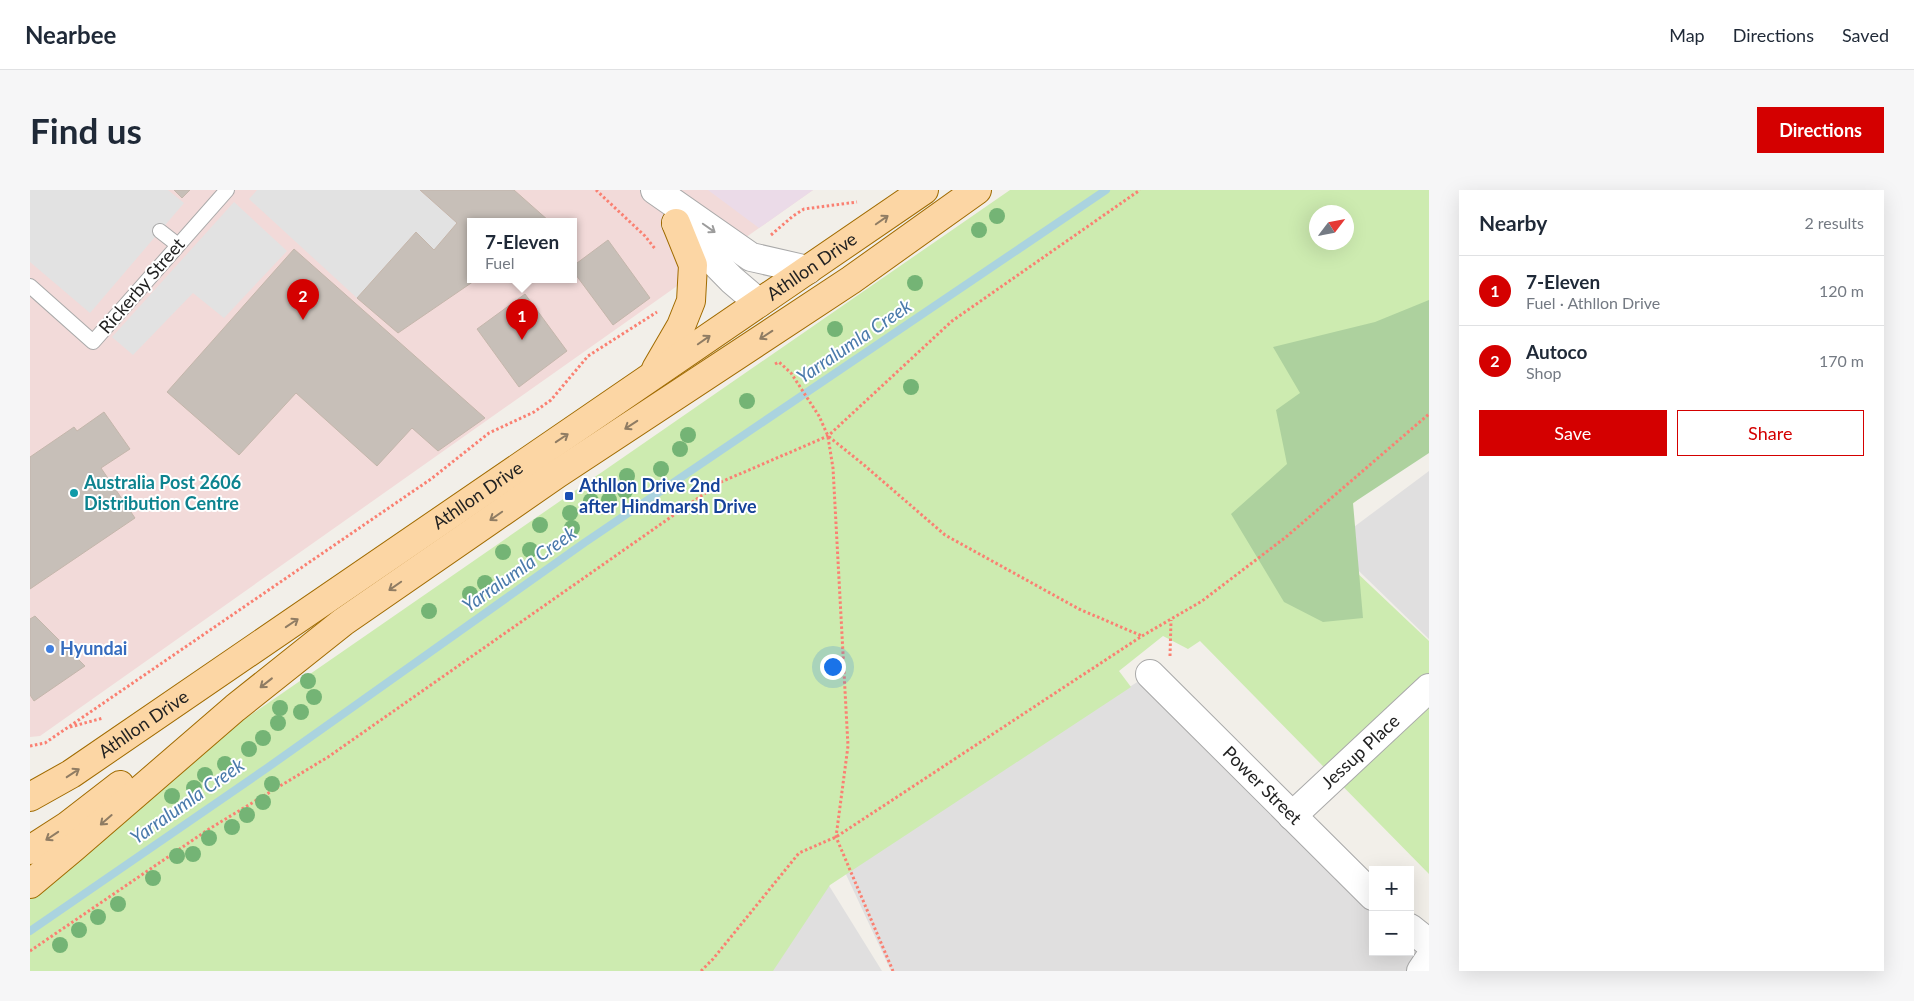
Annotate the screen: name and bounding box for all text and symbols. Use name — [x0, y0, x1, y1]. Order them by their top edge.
text: Nearbee — [25, 20, 116, 49]
text: Map — [1669, 24, 1705, 46]
text: Directions — [1733, 24, 1814, 46]
text: Saved — [1842, 24, 1889, 46]
button: Directions — [1757, 107, 1884, 153]
text: Find us — [30, 109, 142, 151]
north arrow — [1309, 205, 1354, 250]
text: Nearby — [1479, 210, 1547, 235]
text: 2 results — [1804, 213, 1864, 232]
one-way arrow — [875, 215, 889, 225]
popup — [467, 218, 577, 283]
one-way arrow — [702, 223, 716, 233]
street label: Athllon Drive — [762, 227, 861, 304]
text: 7-Eleven — [485, 230, 559, 253]
street label: Rickerby Street — [94, 233, 189, 338]
text: Fuel — [485, 253, 514, 272]
text: 7-Eleven — [1526, 270, 1600, 293]
pin: 2 — [287, 279, 319, 320]
text: 1 — [1490, 281, 1500, 300]
text: 120 m — [1819, 281, 1864, 300]
water label: Yarralumla Creek — [792, 293, 916, 387]
text: Fuel · Athllon Drive — [1526, 293, 1660, 312]
pin: 1 — [506, 299, 538, 340]
one-way arrow — [759, 330, 773, 341]
one-way arrow — [697, 335, 711, 345]
text: Autoco — [1526, 340, 1588, 363]
text: 2 — [1490, 351, 1500, 370]
text: 170 m — [1819, 351, 1864, 370]
text: Shop — [1526, 363, 1562, 382]
button: Save — [1479, 410, 1667, 456]
button: Share — [1677, 410, 1864, 456]
one-way arrow — [624, 420, 638, 430]
one-way arrow — [554, 433, 568, 443]
street label: Athllon Drive — [428, 456, 527, 533]
place label: Australia Post 2606 Distribution Centre — [83, 471, 241, 514]
place label: Athllon Drive 2nd after Hindmarsh Drive — [578, 474, 757, 517]
marker: Australia Post 2606 Distribution Centre — [68, 487, 80, 499]
marker: Athllon Drive 2nd after Hindmarsh Drive — [563, 490, 575, 502]
one-way arrow — [489, 511, 503, 521]
water label: Yarralumla Creek — [457, 520, 581, 616]
one-way arrow — [389, 580, 402, 591]
one-way arrow — [285, 618, 299, 628]
place label: Hyundai — [60, 637, 127, 659]
marker: Hyundai — [44, 643, 56, 655]
your location — [820, 654, 846, 680]
one-way arrow — [259, 678, 272, 689]
street label: Athllon Drive — [94, 685, 192, 762]
street label: Jessup Place — [1316, 709, 1404, 793]
street label: Power Street — [1219, 741, 1307, 829]
water label: Yarralumla Creek — [125, 752, 249, 848]
one-way arrow — [65, 768, 79, 778]
one-way arrow — [99, 814, 112, 826]
one-way arrow — [45, 831, 59, 841]
map controls — [1369, 866, 1414, 956]
button: + — [1369, 866, 1414, 911]
button: − — [1369, 911, 1414, 956]

